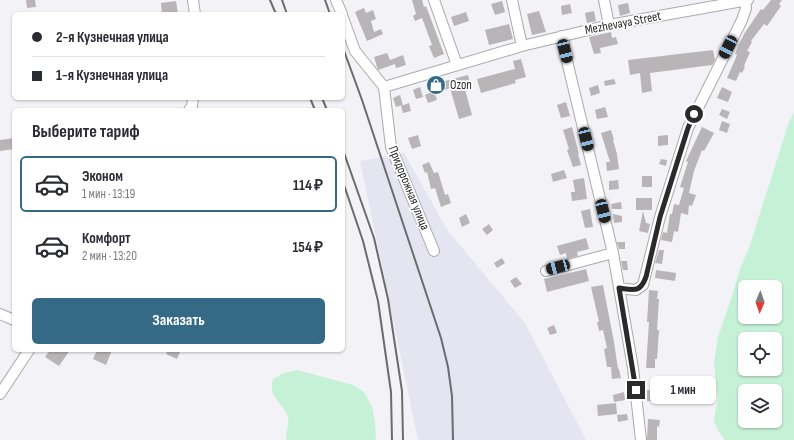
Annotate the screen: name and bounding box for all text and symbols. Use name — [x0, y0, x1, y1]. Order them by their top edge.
street label: Mezhevaya Street — [583, 8, 663, 38]
text: 2-я Кузнечная улица — [56, 28, 169, 47]
car — [717, 34, 739, 60]
car — [556, 38, 574, 64]
text: 1-я Кузнечная улица — [56, 66, 168, 85]
shop icon: Ozon — [425, 74, 447, 96]
place label: Ozon — [450, 77, 472, 93]
route start — [685, 105, 703, 123]
text: Выберите тариф — [32, 121, 140, 142]
car — [577, 126, 595, 152]
street label: Придорожная улица — [385, 144, 433, 232]
icon: car — [34, 166, 70, 202]
text: Эконом — [82, 167, 123, 186]
text: 114 ₽ — [293, 176, 323, 195]
text: 1 мин · 13:19 — [82, 186, 135, 202]
car — [594, 198, 612, 224]
icon: car — [34, 228, 70, 264]
text: Комфорт — [82, 229, 131, 248]
text: 154 ₽ — [292, 238, 323, 257]
text: 2 мин · 13:20 — [82, 248, 137, 264]
car — [545, 258, 571, 276]
north arrow — [738, 280, 782, 324]
map controls — [738, 280, 782, 428]
button: Заказать — [32, 298, 325, 344]
button: locate — [738, 332, 782, 376]
callout: 1 мин — [650, 376, 716, 404]
route end — [627, 381, 645, 399]
text: 1 мин — [670, 382, 696, 398]
button: layers — [738, 384, 782, 428]

